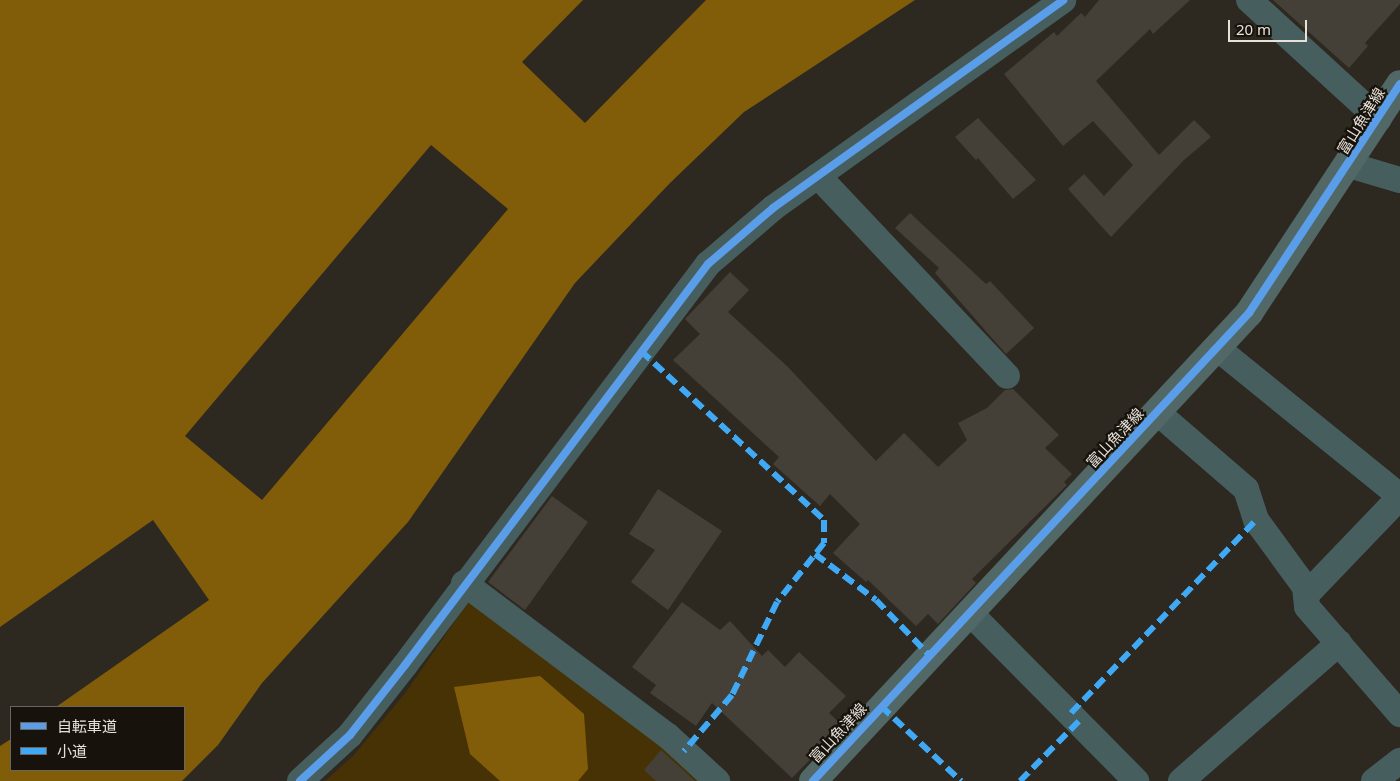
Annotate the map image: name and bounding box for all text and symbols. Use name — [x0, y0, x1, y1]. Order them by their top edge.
scale bar — [1230, 10, 1309, 42]
text: 20 m — [1236, 19, 1271, 39]
street label: 富山魚津線 — [1333, 84, 1389, 158]
street label: 富山魚津線 — [1083, 404, 1147, 472]
street label: 富山魚津線 — [806, 699, 870, 767]
legend — [10, 706, 185, 771]
text: 自転車道 — [57, 716, 117, 736]
text: 小道 — [57, 741, 87, 761]

